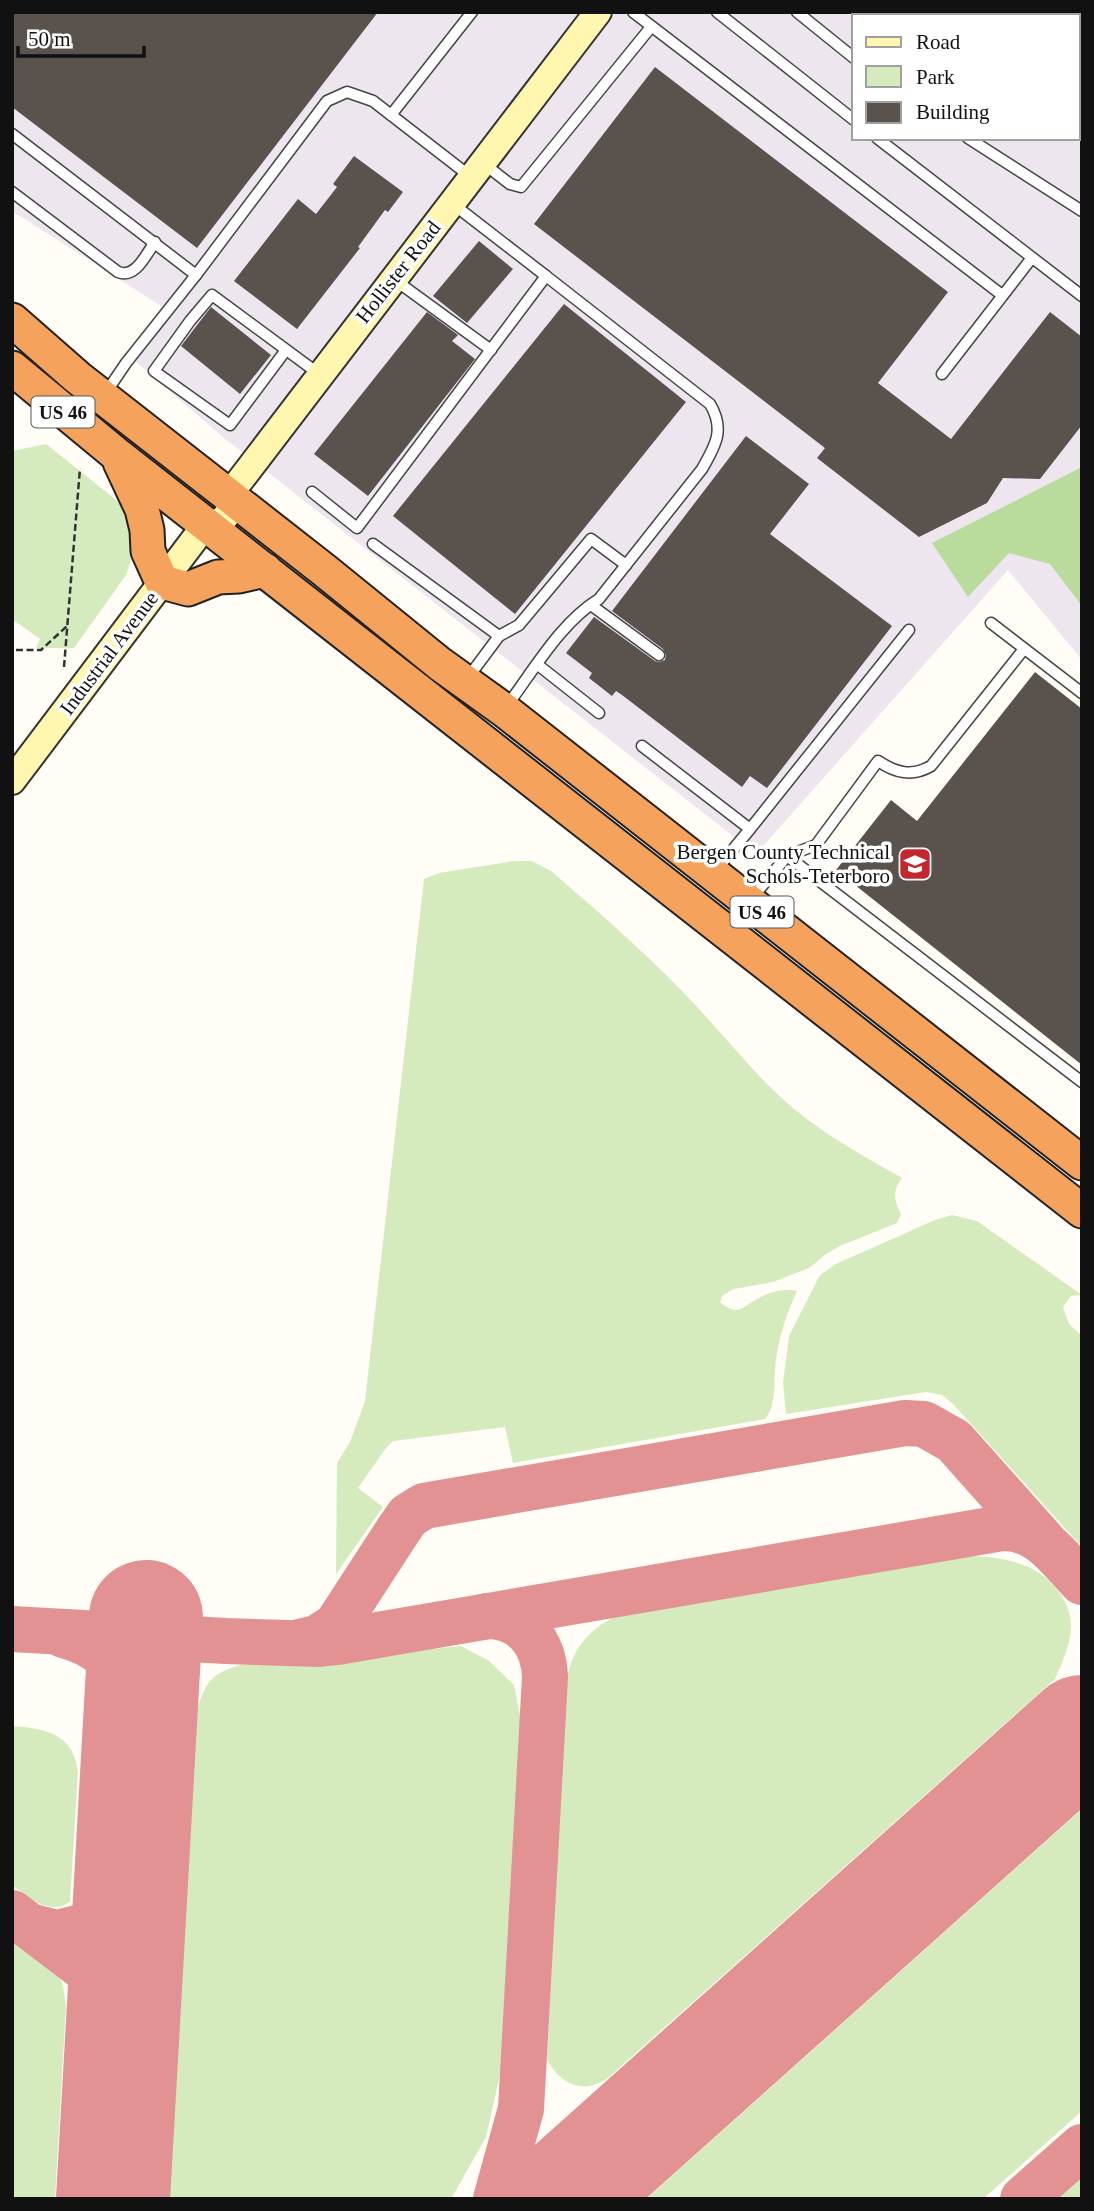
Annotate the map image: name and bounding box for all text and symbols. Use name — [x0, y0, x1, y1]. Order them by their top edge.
scale bar — [18, 14, 144, 58]
legend — [852, 14, 1080, 140]
text: 50 m — [28, 27, 71, 51]
text: Road — [916, 30, 961, 54]
text: Park — [916, 65, 955, 89]
text: Building — [916, 100, 990, 124]
street label: Hollister Road — [351, 216, 446, 328]
road number: US 46 — [32, 396, 94, 428]
street label: Industrial Avenue — [55, 587, 163, 719]
place label: Bergen County Technical Schols-Teterboro — [676, 840, 890, 888]
school or university icon: Bergen County Technical Schols-Teterboro — [896, 845, 934, 883]
road number: US 46 — [730, 896, 794, 928]

